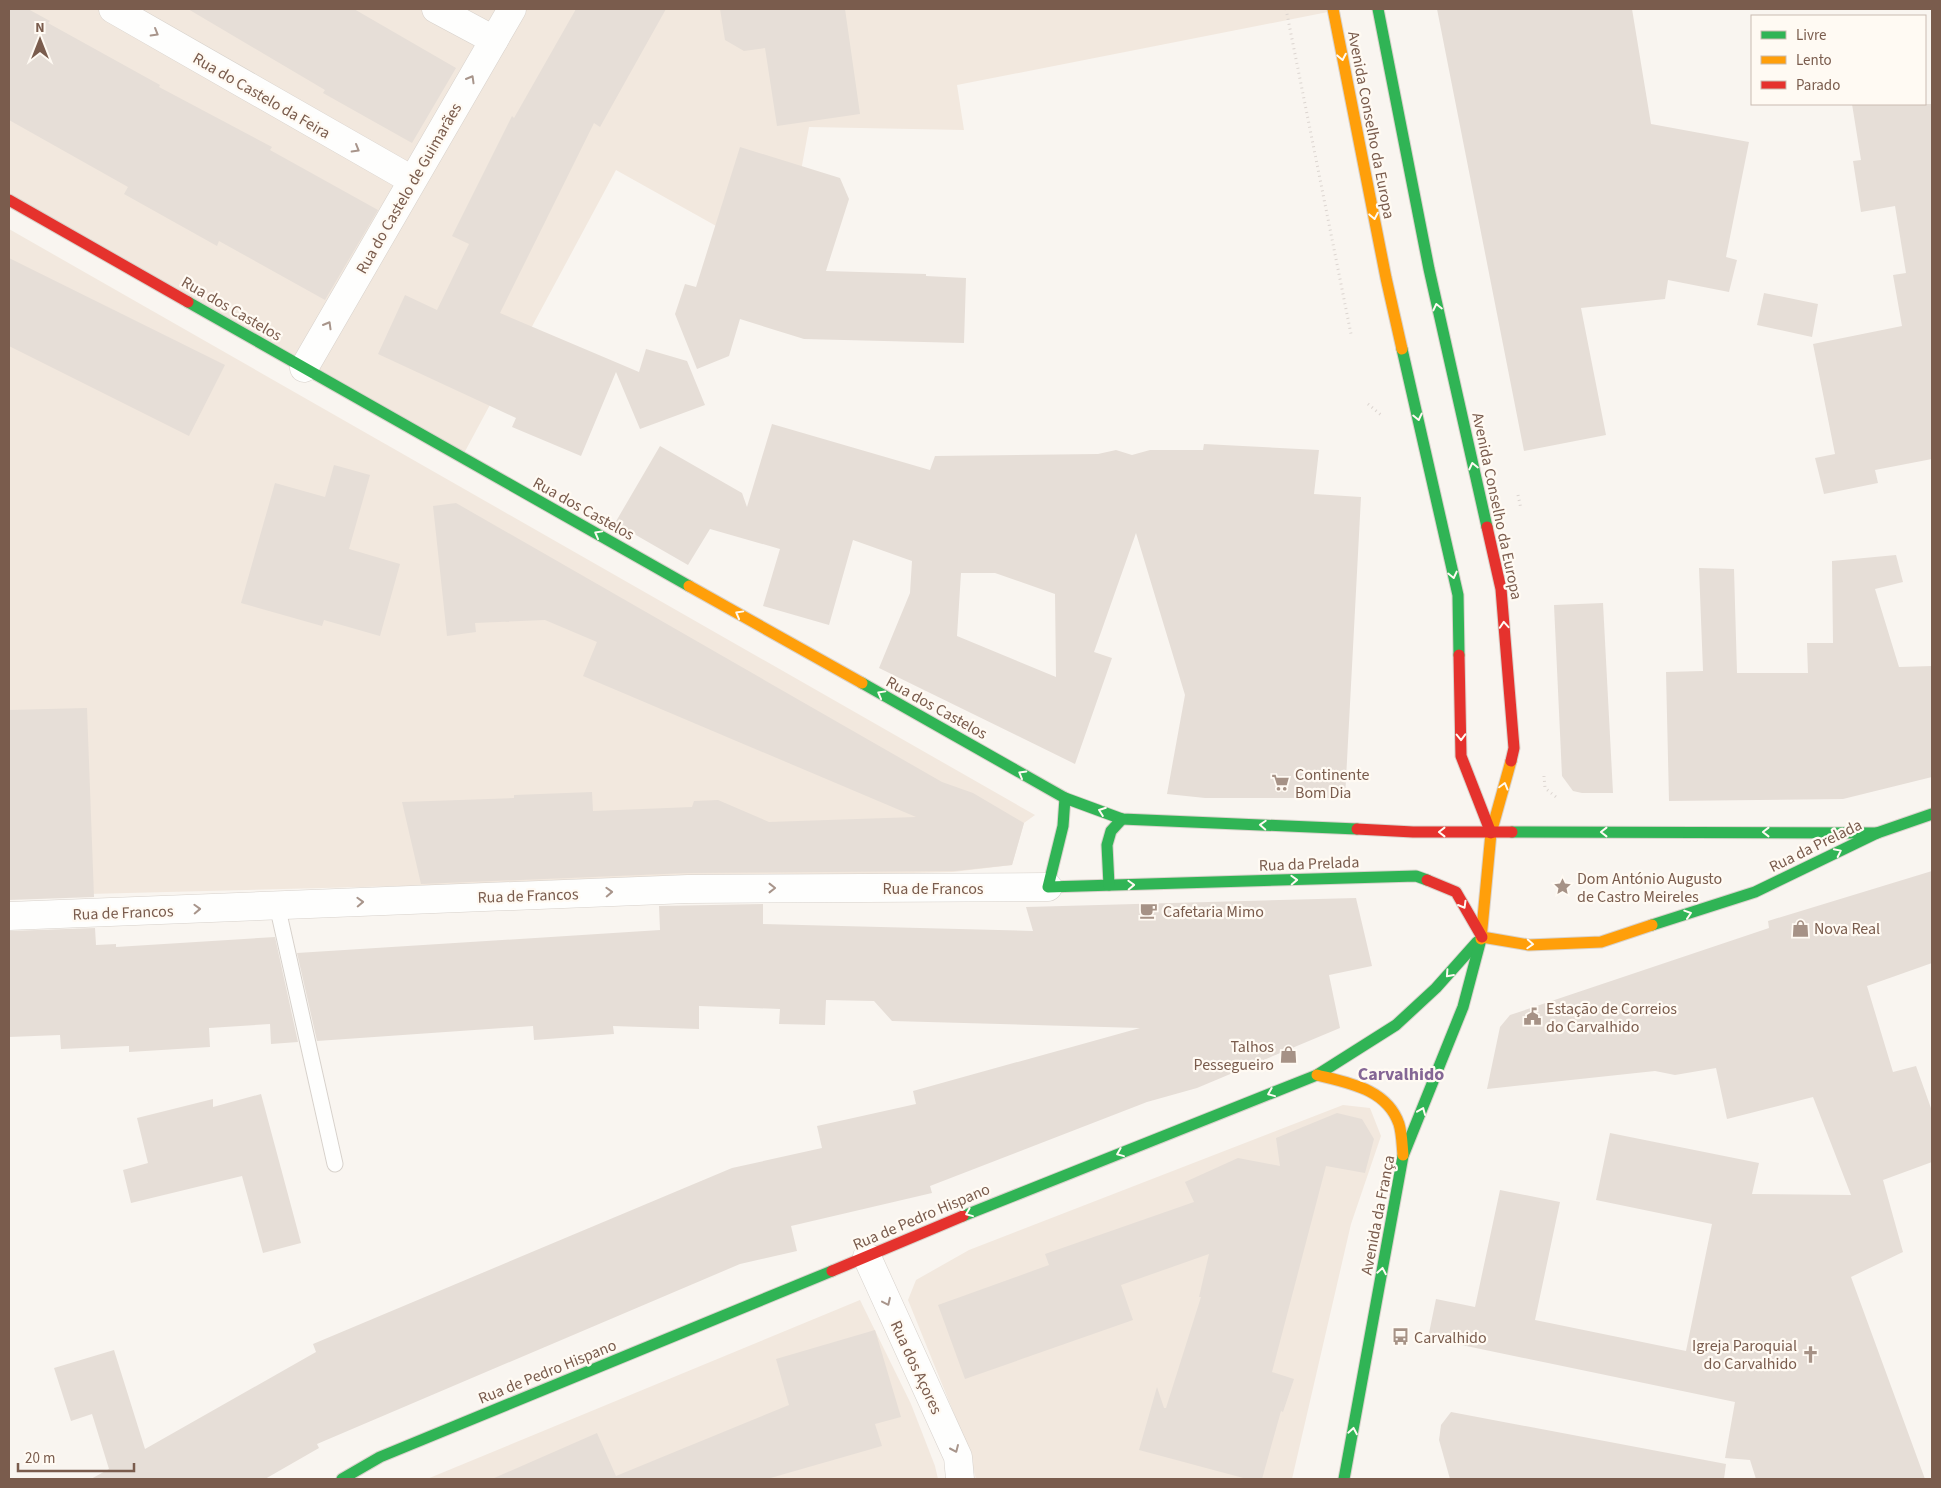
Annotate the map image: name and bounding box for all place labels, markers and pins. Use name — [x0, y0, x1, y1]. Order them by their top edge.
place label: Continente Bom Dia — [1295, 764, 1370, 804]
supermarket icon: Continente Bom Dia — [1271, 773, 1291, 793]
place label: Dom António Augusto de Castro Meireles — [1577, 868, 1722, 908]
place icon: Dom António Augusto de Castro Meireles — [1553, 877, 1573, 897]
cafe icon: Cafetaria Mimo — [1139, 901, 1159, 921]
place label: Cafetaria Mimo — [1163, 901, 1264, 923]
shop icon: Nova Real — [1790, 918, 1810, 938]
place label: Nova Real — [1814, 918, 1880, 940]
place label: Estação de Correios do Carvalhido — [1546, 998, 1677, 1038]
public building icon: Estação de Correios do Carvalhido — [1522, 1007, 1542, 1027]
place label: Talhos Pessegueiro — [1194, 1036, 1274, 1076]
shop icon: Talhos Pessegueiro — [1278, 1045, 1298, 1065]
bus stop icon: Carvalhido — [1390, 1327, 1410, 1347]
place label: Carvalhido — [1414, 1327, 1487, 1349]
place label: Igreja Paroquial do Carvalhido — [1692, 1335, 1797, 1375]
church icon: Igreja Paroquial do Carvalhido — [1801, 1344, 1821, 1364]

